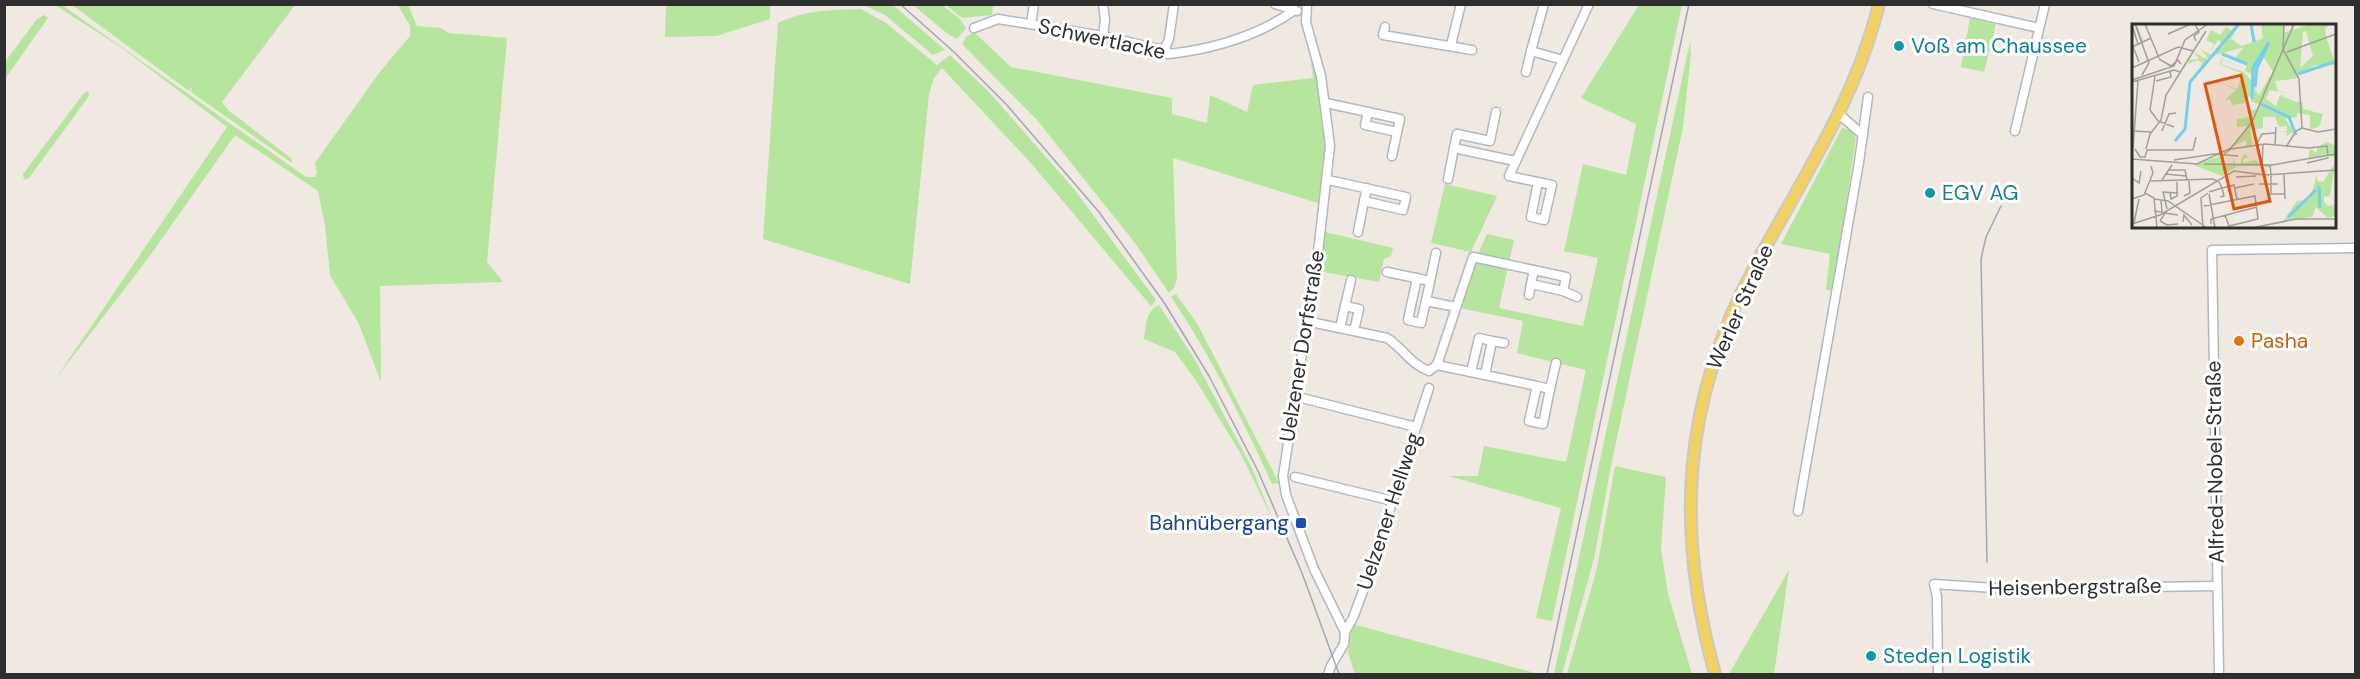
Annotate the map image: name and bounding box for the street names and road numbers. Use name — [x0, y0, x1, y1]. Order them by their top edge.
street label: Schwertlacke — [1036, 12, 1168, 66]
street label: Werler Straße — [1700, 240, 1780, 374]
street label: Uelzener Dorfstraße — [1273, 248, 1331, 444]
street label: Alfred-Nobel-Straße — [2199, 360, 2231, 564]
street label: Uelzener Hellweg — [1350, 428, 1428, 593]
street label: Heisenbergstraße — [1988, 571, 2162, 603]

